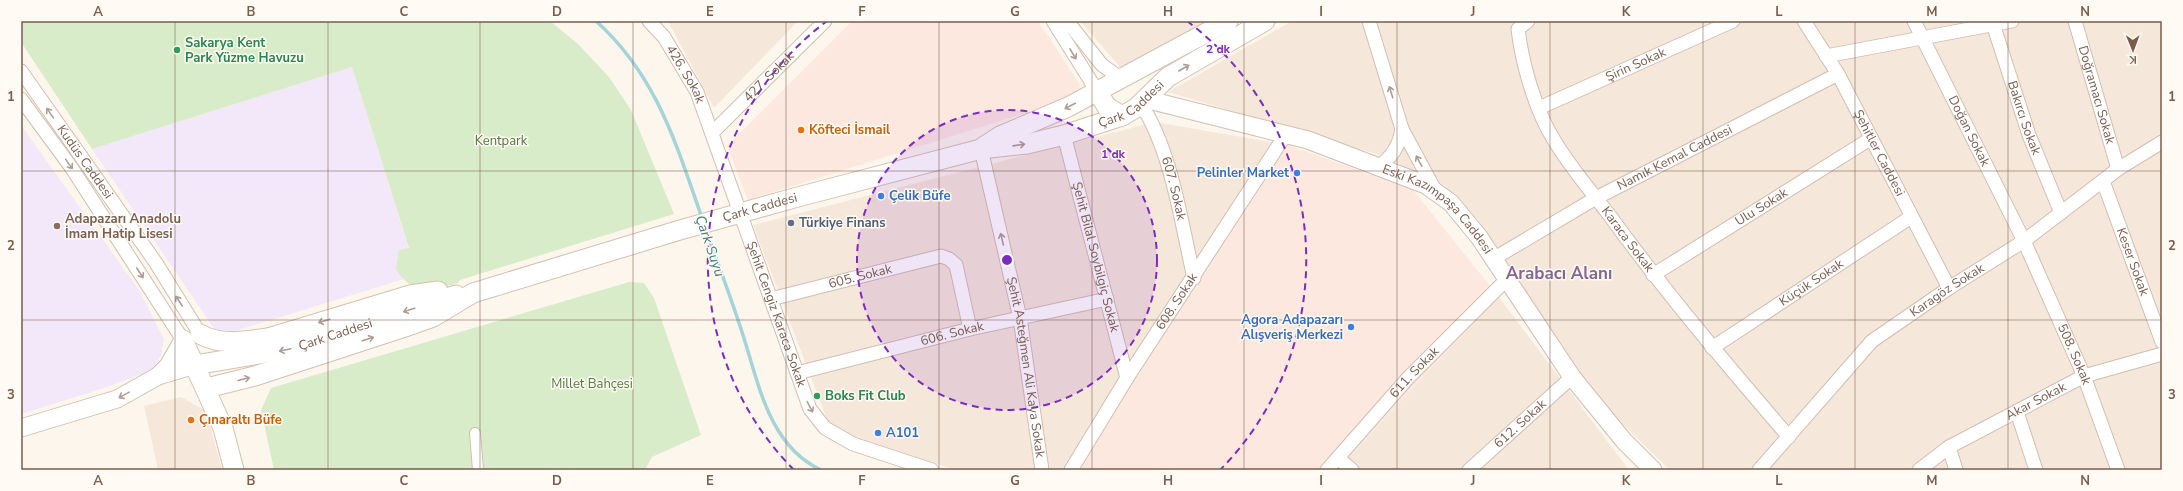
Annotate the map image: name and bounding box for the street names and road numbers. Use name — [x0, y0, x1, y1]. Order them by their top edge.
street label: 426. Sokak — [662, 42, 709, 106]
street label: Şirin Sokak — [1603, 43, 1669, 86]
street label: Doğramacı Sokak — [2074, 44, 2119, 147]
street label: 427. Sokak — [739, 47, 799, 106]
street label: Çark Caddesi — [1096, 76, 1168, 132]
street label: Bakırcı Sokak — [2003, 78, 2045, 158]
street label: Doğan Sokak — [1944, 92, 1995, 170]
street label: Şehitler Caddesi — [1849, 107, 1909, 200]
street label: Kudüs Caddesi — [53, 121, 117, 202]
street label: Namık Kemal Caddesi — [1614, 121, 1735, 195]
street label: 607. Sokak — [1157, 154, 1191, 222]
street label: Eski Kazımpaşa Caddesi — [1380, 160, 1497, 257]
street label: Şehit Bilal Soybilgiç Sokak — [1068, 180, 1124, 334]
street label: Ulu Sokak — [1732, 183, 1792, 230]
street label: Çark Caddesi — [720, 189, 799, 227]
street label: Karaca Sokak — [1597, 203, 1658, 276]
street label: Keser Sokak — [2112, 225, 2153, 299]
street label: Şehit Cengiz Karaca Sokak — [742, 239, 811, 390]
street label: Küçük Sokak — [1776, 255, 1847, 310]
street label: Karagöz Sokak — [1906, 259, 1988, 321]
street label: 605. Sokak — [827, 260, 894, 293]
street label: 608. Sokak — [1152, 269, 1202, 334]
street label: Şehit Asteğmen Ali Kaya Sokak — [1002, 275, 1049, 460]
street label: Çark Caddesi — [296, 314, 375, 355]
street label: 606. Sokak — [918, 317, 986, 350]
street label: 508. Sokak — [2053, 321, 2096, 388]
street label: 611. Sokak — [1385, 342, 1444, 402]
street label: Akar Sokak — [2003, 378, 2070, 425]
street label: 612. Sokak — [1490, 395, 1551, 452]

